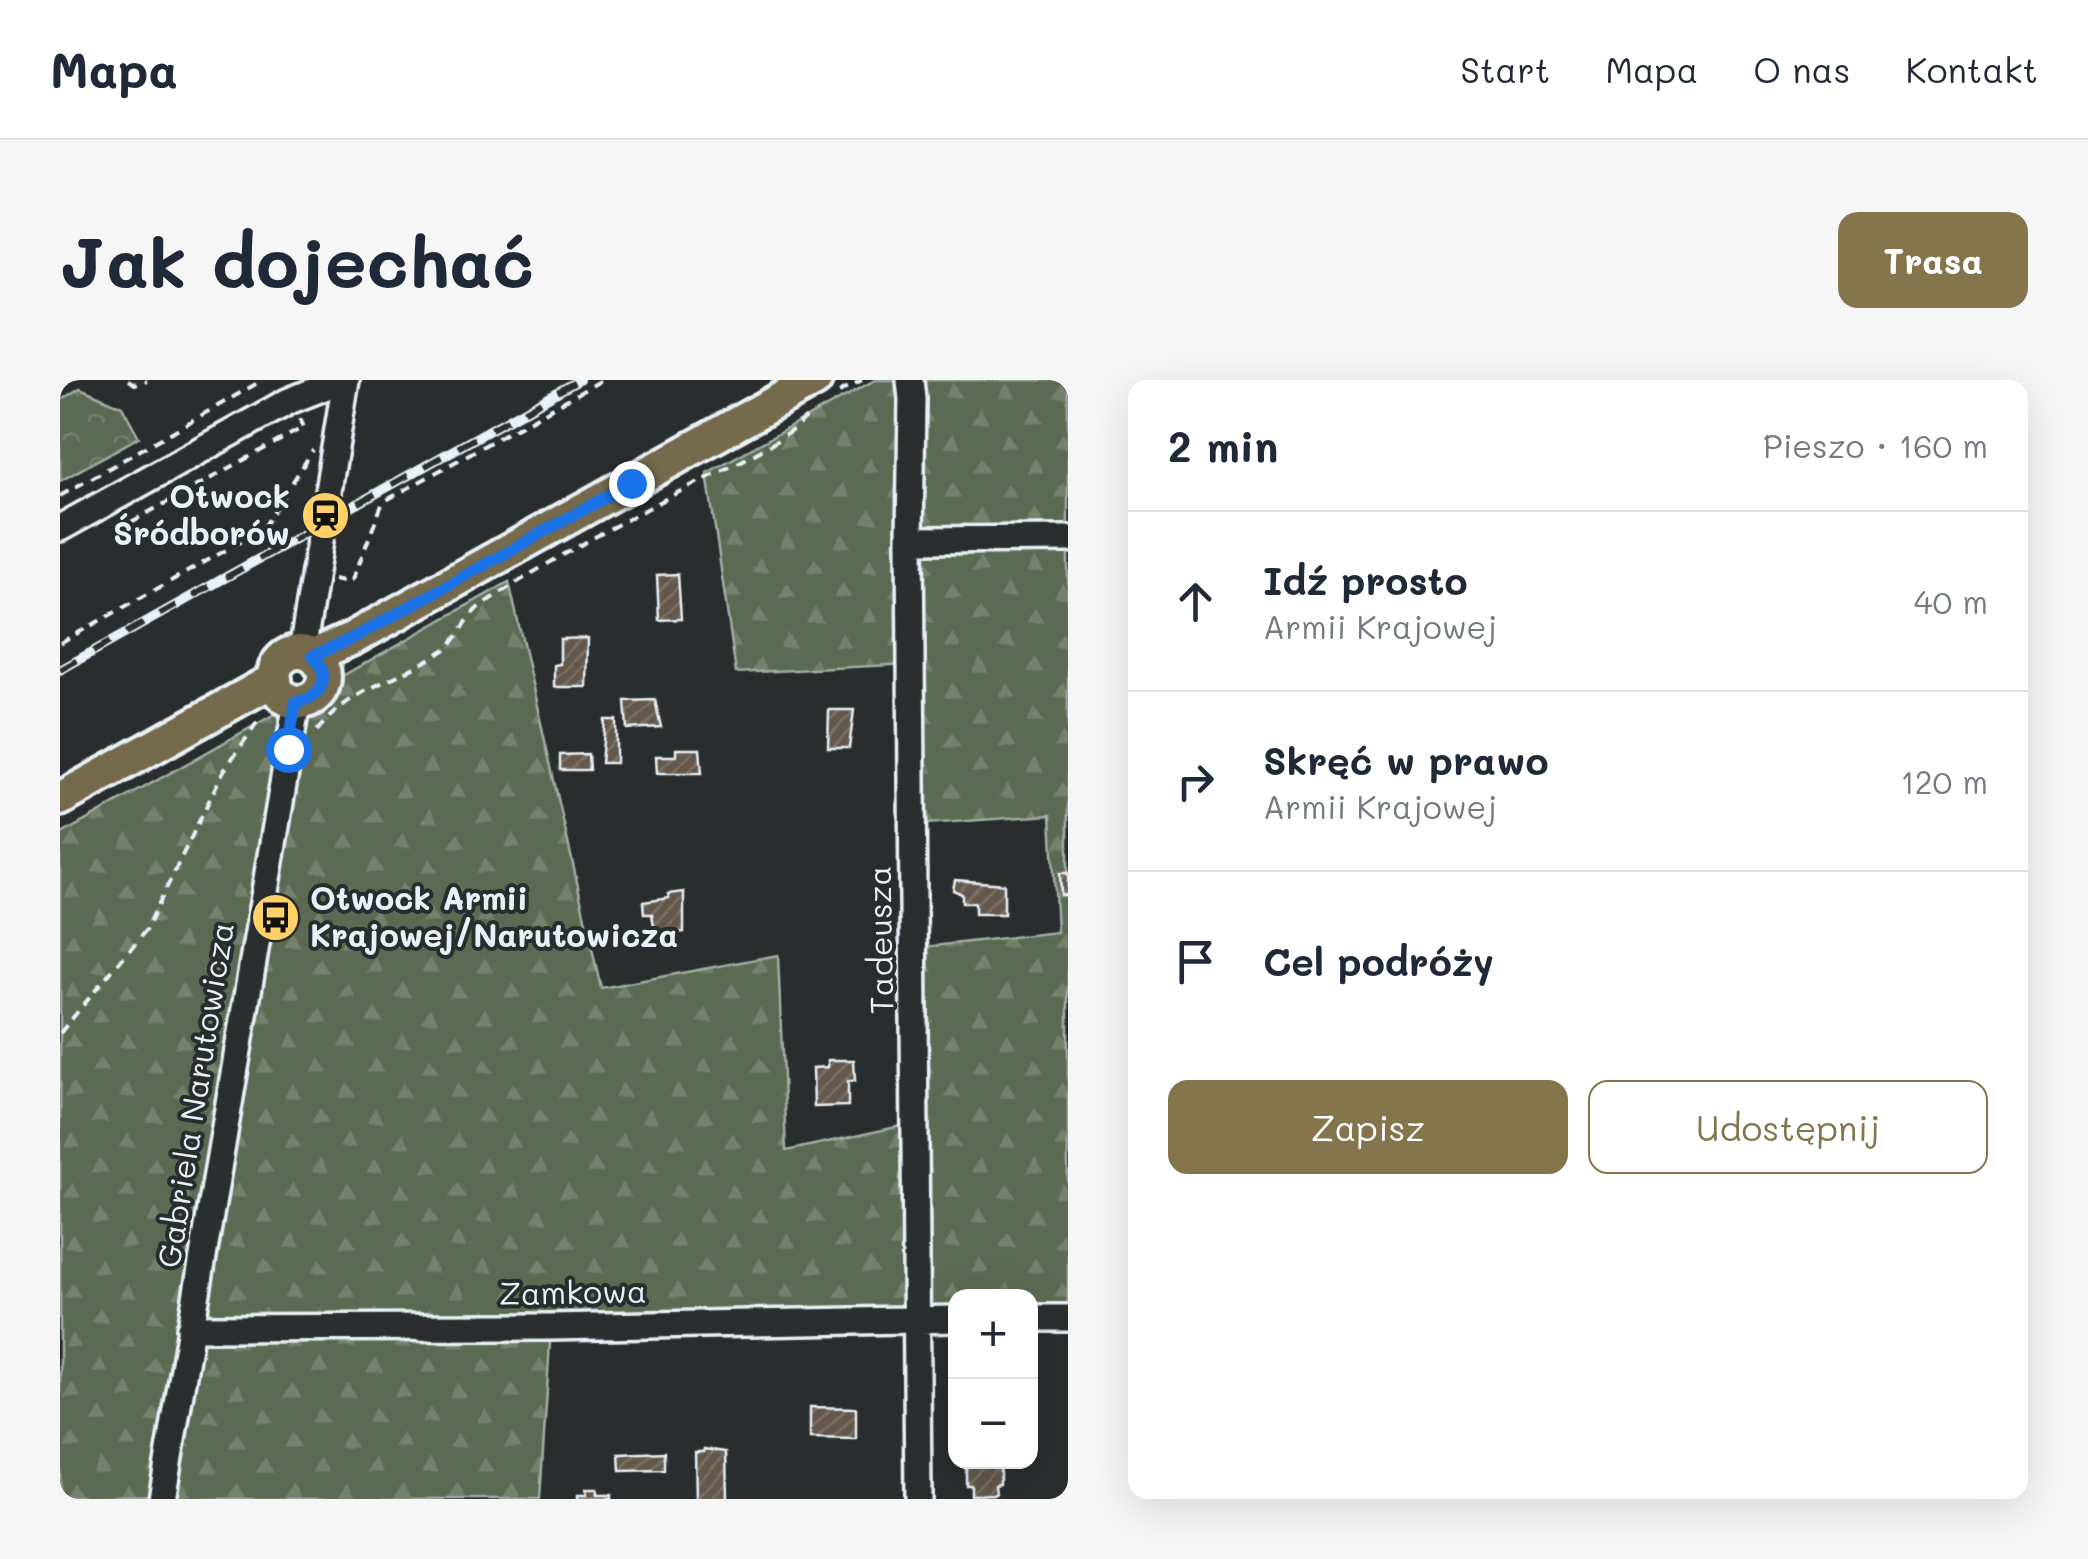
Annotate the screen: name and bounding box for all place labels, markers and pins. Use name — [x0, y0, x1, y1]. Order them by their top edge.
place label: Otwock Śródborów — [113, 474, 290, 553]
station icon: Otwock Śródborów — [299, 489, 351, 541]
place label: Otwock Armii Krajowej/Narutowicza — [310, 876, 678, 955]
bus stop icon: Otwock Armii Krajowej/Narutowicza — [249, 891, 301, 943]

